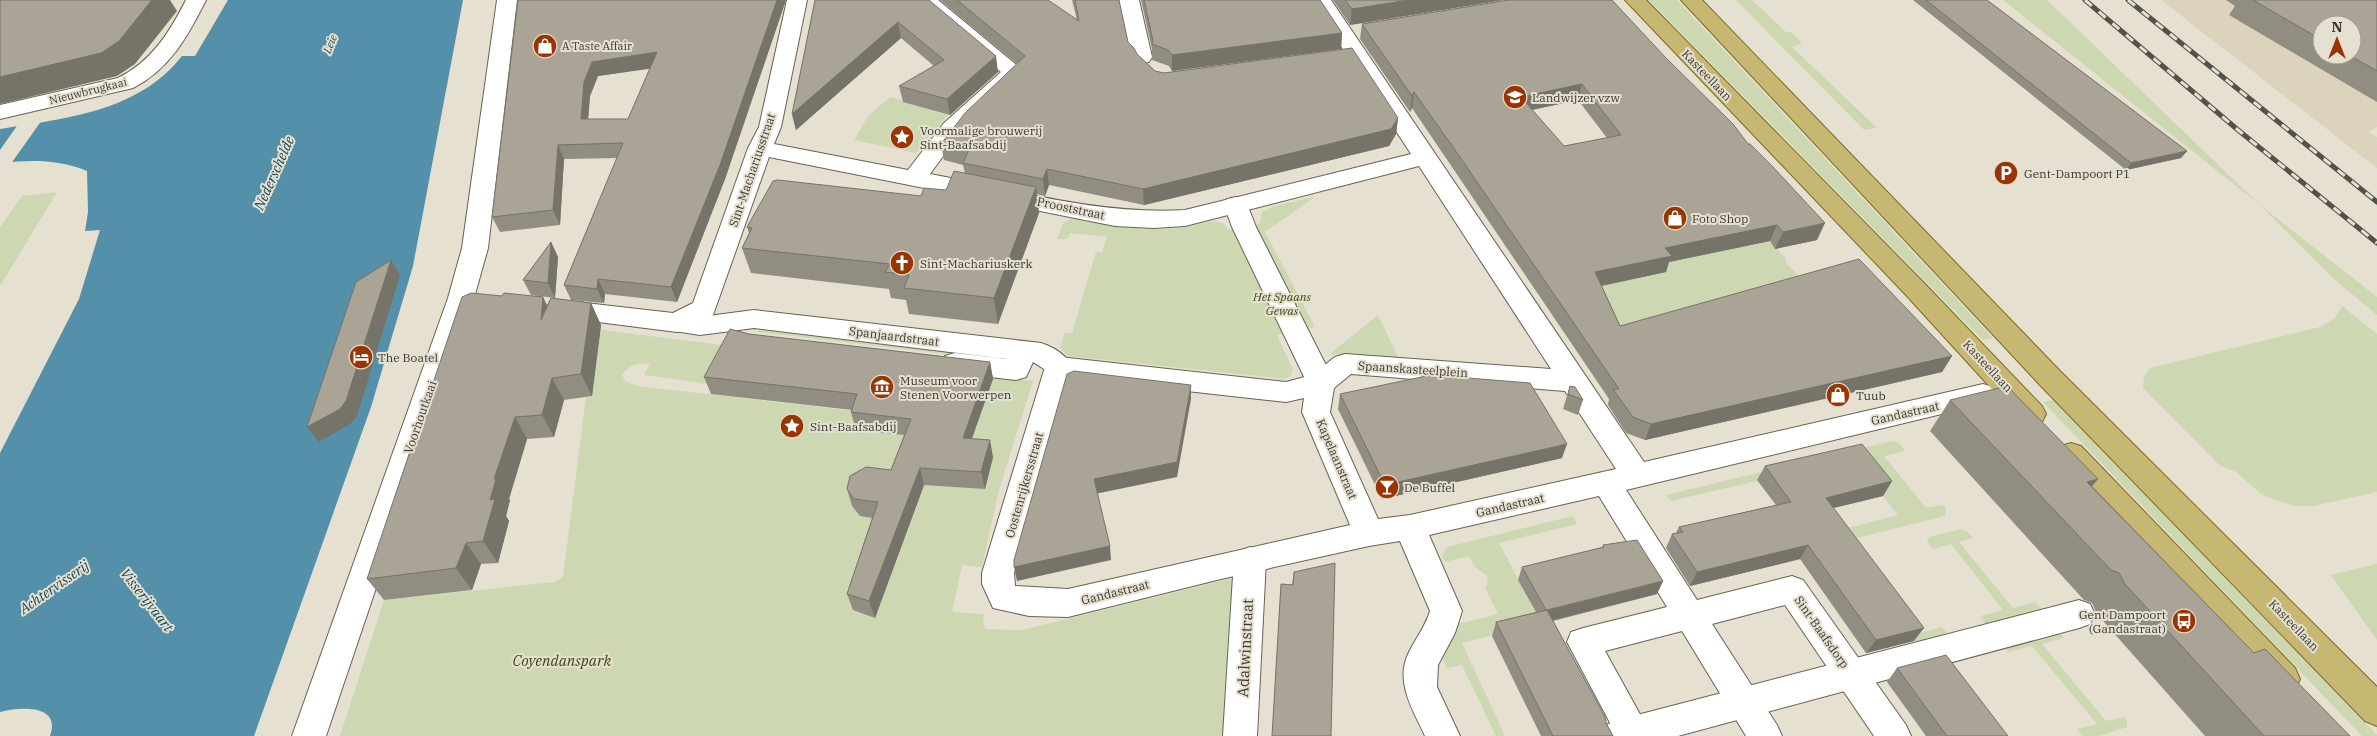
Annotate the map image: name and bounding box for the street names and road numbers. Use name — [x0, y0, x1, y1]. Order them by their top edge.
street label: Kasteellaan — [1679, 46, 1735, 104]
street label: Nieuwbrugkaai — [48, 74, 129, 107]
street label: Sint-Machariusstraat — [725, 111, 779, 229]
street label: Prooststraat — [1036, 194, 1106, 222]
street label: Spanjaardstraat — [848, 323, 940, 349]
street label: Kasteellaan — [1960, 337, 2016, 395]
street label: Spaanskasteelplein — [1358, 358, 1469, 380]
street label: Voorhoutkaai — [401, 378, 440, 455]
street label: Gandastraat — [1870, 398, 1940, 428]
street label: Kapelaanstraat — [1313, 417, 1361, 501]
street label: Oostenrijkersstraat — [1002, 430, 1046, 540]
street label: Gandastraat — [1475, 490, 1545, 520]
street label: Gandastraat — [1080, 576, 1150, 608]
street label: Sint-Baafsdorp — [1791, 593, 1853, 671]
street label: Kasteellaan — [2266, 596, 2322, 654]
street label: Adalwinstraat — [1233, 598, 1257, 698]

